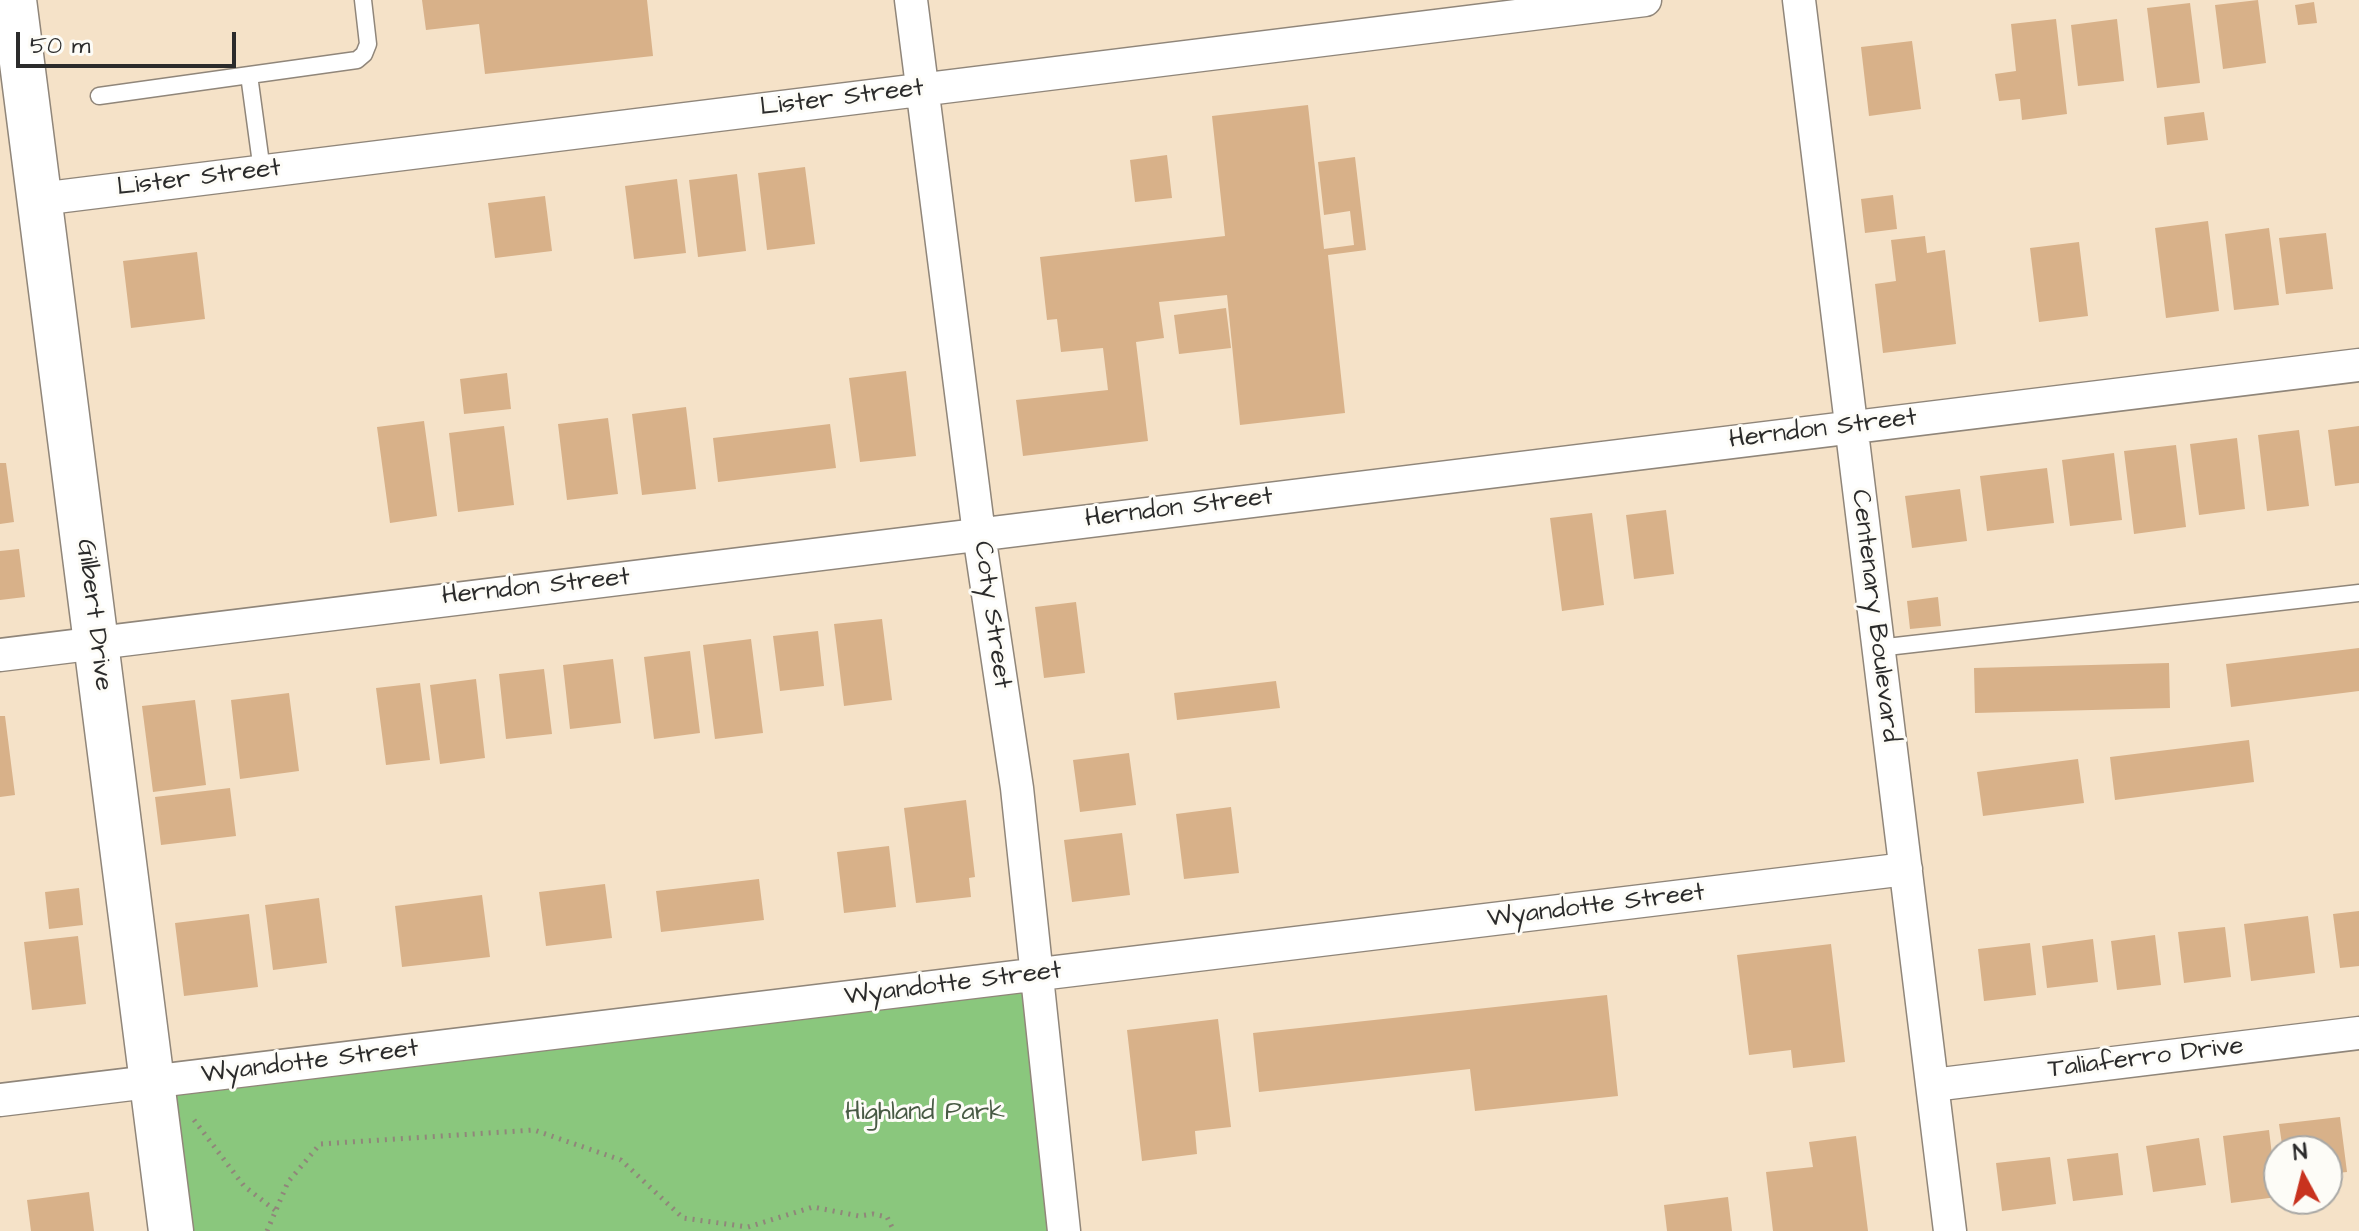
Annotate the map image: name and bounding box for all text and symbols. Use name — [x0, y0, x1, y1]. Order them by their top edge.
scale bar — [20, 16, 240, 66]
text: 50 m — [30, 29, 90, 63]
street label: Lister Street — [758, 73, 926, 125]
street label: Lister Street — [115, 153, 283, 205]
street label: Herndon Street — [1727, 403, 1919, 457]
street label: Herndon Street — [1083, 482, 1275, 536]
street label: Centenary Boulevard — [1843, 488, 1905, 744]
street label: Gilbert Drive — [68, 537, 118, 693]
street label: Coty Street — [965, 539, 1017, 691]
street label: Herndon Street — [441, 563, 631, 613]
street label: Wyandotte Street — [1486, 878, 1706, 936]
street label: Wyandotte Street — [843, 956, 1063, 1014]
street label: Taliaferro Drive — [2047, 1032, 2245, 1086]
street label: Wyandotte Street — [200, 1034, 420, 1092]
park label: Highland Park — [845, 1098, 1005, 1130]
north arrow — [2263, 1135, 2343, 1215]
text: N — [2292, 1136, 2309, 1169]

